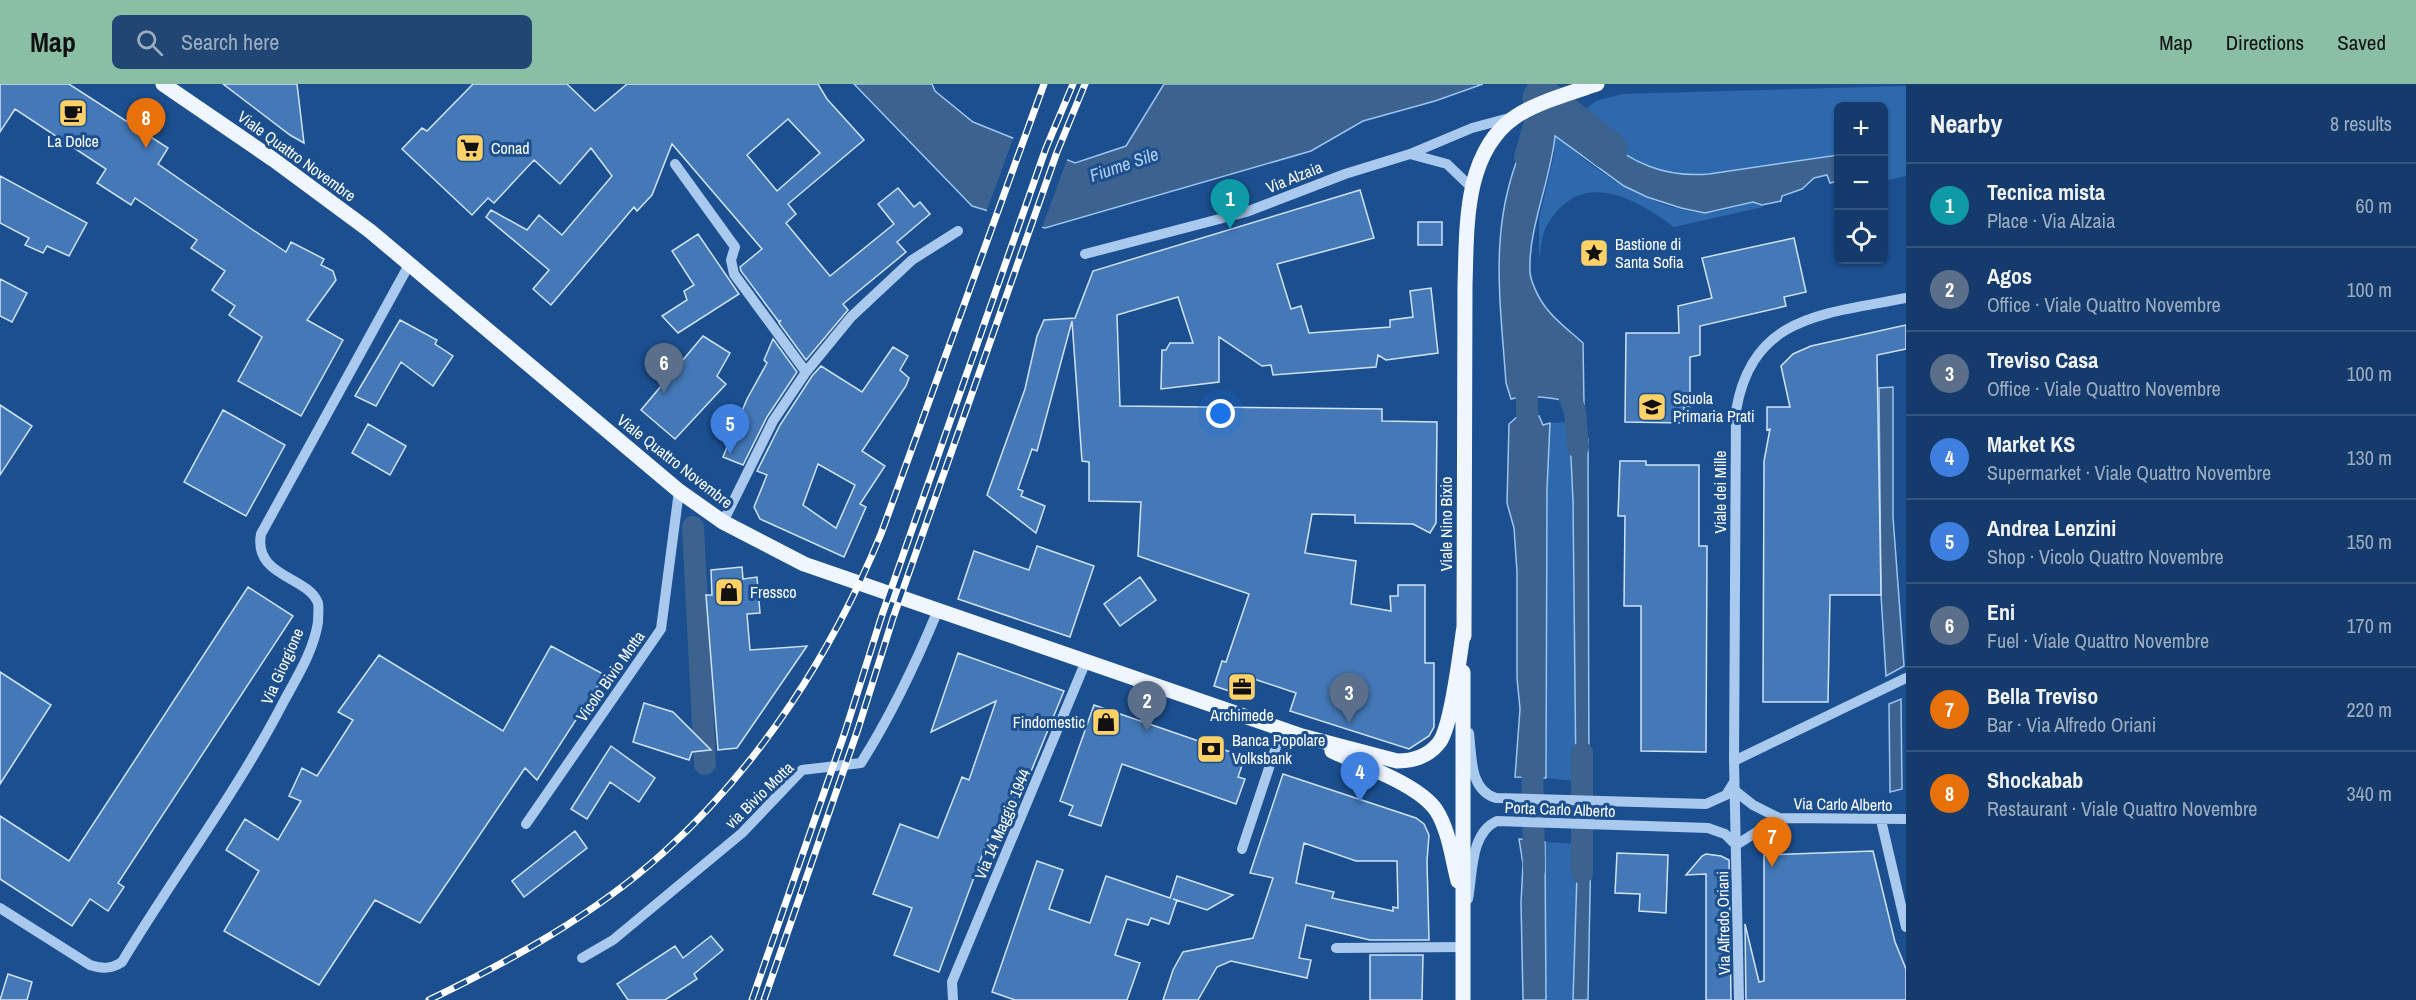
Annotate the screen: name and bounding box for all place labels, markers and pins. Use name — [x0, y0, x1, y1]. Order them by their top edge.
cafe icon: La Dolce — [57, 97, 89, 129]
pin: 8 — [126, 98, 166, 148]
place label: La Dolce — [47, 130, 99, 152]
supermarket icon: Conad — [454, 132, 486, 164]
place label: Conad — [491, 137, 530, 159]
pin: 1 — [1210, 180, 1250, 229]
place label: Bastione di Santa Sofia — [1615, 233, 1684, 273]
place icon: Bastione di Santa Sofia — [1578, 237, 1610, 269]
pin: 6 — [644, 344, 684, 393]
place label: Scuola Primaria Prati — [1673, 387, 1755, 427]
school or university icon: Scuola Primaria Prati — [1636, 391, 1668, 423]
pin: 5 — [710, 404, 750, 454]
shop icon: Fressco — [713, 576, 745, 608]
place label: Fressco — [750, 581, 797, 603]
office icon: Archimede — [1226, 671, 1258, 703]
pin: 3 — [1330, 674, 1368, 723]
pin: 2 — [1128, 682, 1166, 731]
place label: Archimede — [1209, 704, 1274, 726]
shop icon: Findomestic — [1090, 706, 1122, 738]
place label: Findomestic — [1013, 711, 1085, 733]
place label: Banca Popolare Volksbank — [1232, 729, 1325, 769]
bank icon: Banca Popolare Volksbank — [1195, 733, 1227, 765]
pin: 4 — [1340, 752, 1380, 802]
pin: 7 — [1752, 818, 1792, 867]

